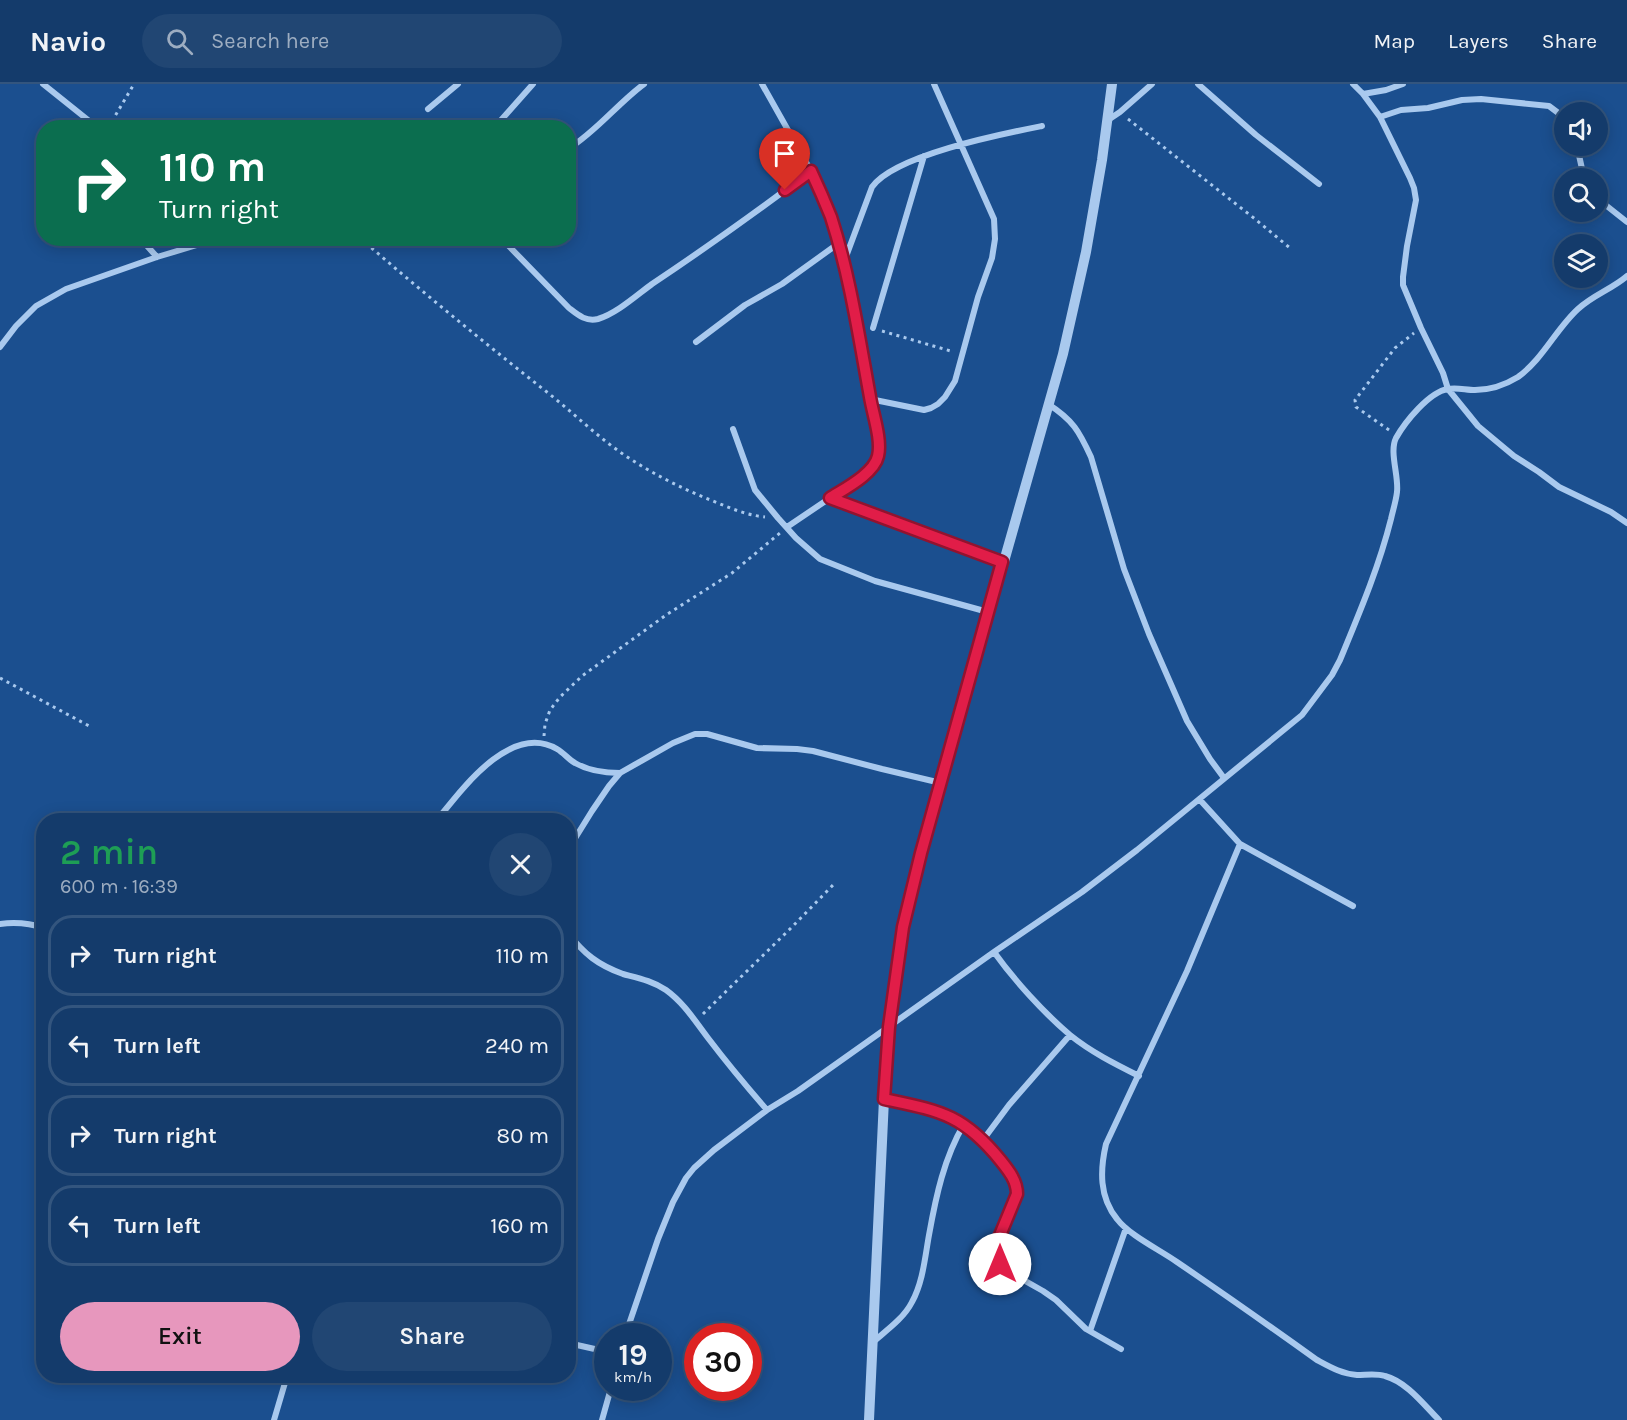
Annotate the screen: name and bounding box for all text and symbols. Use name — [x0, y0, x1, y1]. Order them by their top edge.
search box — [142, 14, 562, 68]
text: Navio — [30, 25, 106, 58]
icon: search — [163, 25, 196, 58]
text: Search here — [211, 28, 329, 54]
text: Map — [1373, 29, 1415, 53]
text: Layers — [1448, 29, 1509, 53]
text: Share — [1542, 29, 1597, 53]
map controls — [1554, 102, 1608, 288]
button: sound — [1554, 102, 1608, 156]
pin — [759, 128, 810, 190]
icon: arrive — [768, 137, 801, 170]
text: 110 m — [159, 142, 266, 192]
icon: right — [60, 144, 138, 222]
button: search — [1554, 168, 1608, 222]
text: Turn right — [159, 193, 279, 225]
button: layers — [1554, 234, 1608, 288]
text: 2 min — [60, 831, 158, 873]
button: close — [489, 833, 552, 896]
text: 600 m · 16:39 — [60, 875, 178, 898]
icon: right — [63, 939, 96, 972]
text: Turn right — [114, 943, 217, 969]
text: 110 m — [496, 943, 549, 969]
icon: left — [63, 1029, 96, 1062]
text: Turn left — [114, 1033, 201, 1059]
text: 240 m — [485, 1033, 549, 1059]
icon: right — [63, 1119, 96, 1152]
text: Turn right — [114, 1123, 217, 1149]
text: 80 m — [497, 1123, 549, 1149]
icon: left — [63, 1209, 96, 1242]
text: Turn left — [114, 1213, 201, 1239]
text: 160 m — [490, 1213, 549, 1239]
position arrow — [968, 1232, 1032, 1296]
button: Exit — [60, 1302, 300, 1371]
button: Share — [312, 1302, 552, 1371]
speed limit sign: 30 — [684, 1323, 762, 1401]
text: 19 — [618, 1337, 647, 1373]
text: km/h — [614, 1368, 652, 1386]

